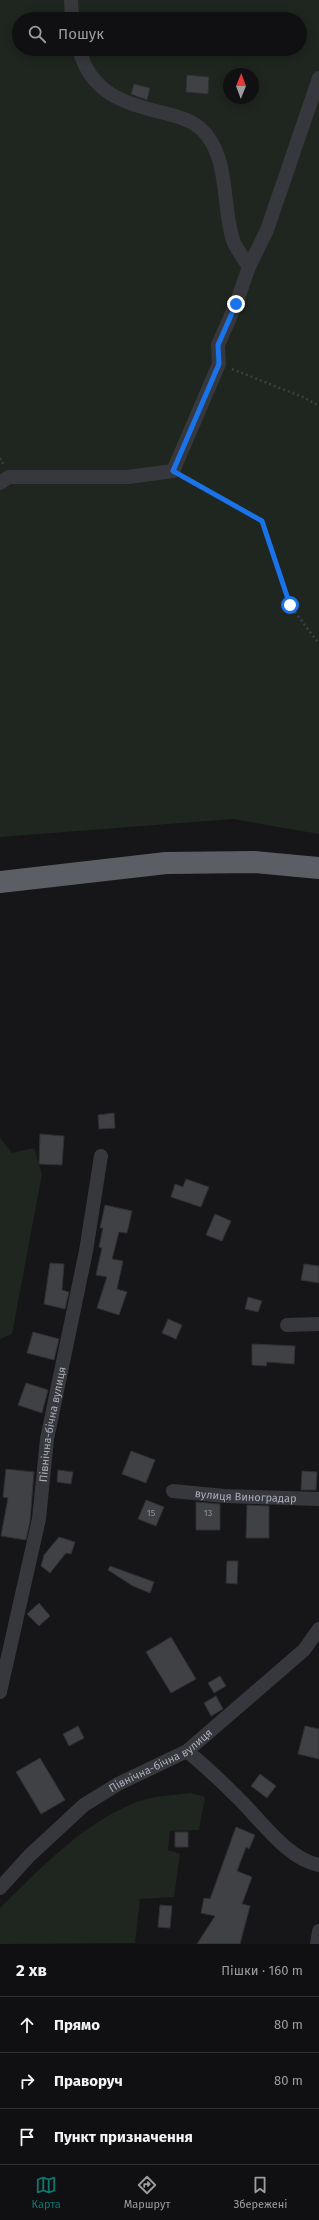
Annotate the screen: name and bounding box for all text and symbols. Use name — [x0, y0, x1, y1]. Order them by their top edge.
search box — [12, 12, 307, 56]
icon: search — [26, 23, 48, 45]
text: Пошук — [58, 25, 104, 43]
north arrow — [223, 68, 259, 104]
route end — [227, 295, 245, 313]
route start — [281, 596, 299, 614]
street label: Північна-бічна вулиця — [37, 1365, 69, 1483]
street label: вулиця Виноградар — [194, 1487, 297, 1505]
house number: 15 — [147, 1508, 156, 1518]
house number: 13 — [204, 1508, 212, 1518]
street label: Північна-бічна вулиця — [107, 1726, 215, 1795]
text: 2 хв — [16, 1960, 47, 1981]
text: Пішки · 160 m — [221, 1963, 303, 1978]
icon: ahead — [16, 2014, 38, 2036]
text: Прямо — [54, 2016, 100, 2034]
text: 80 m — [274, 2017, 303, 2032]
icon: right — [16, 2070, 38, 2092]
text: Праворуч — [54, 2072, 123, 2090]
text: 80 m — [274, 2073, 303, 2088]
icon: arrive — [16, 2126, 38, 2148]
text: Пункт призначення — [54, 2128, 193, 2146]
tab: Карта — [32, 2174, 61, 2211]
tab: Маршрут — [124, 2174, 170, 2211]
tab: Збережені — [233, 2174, 287, 2211]

